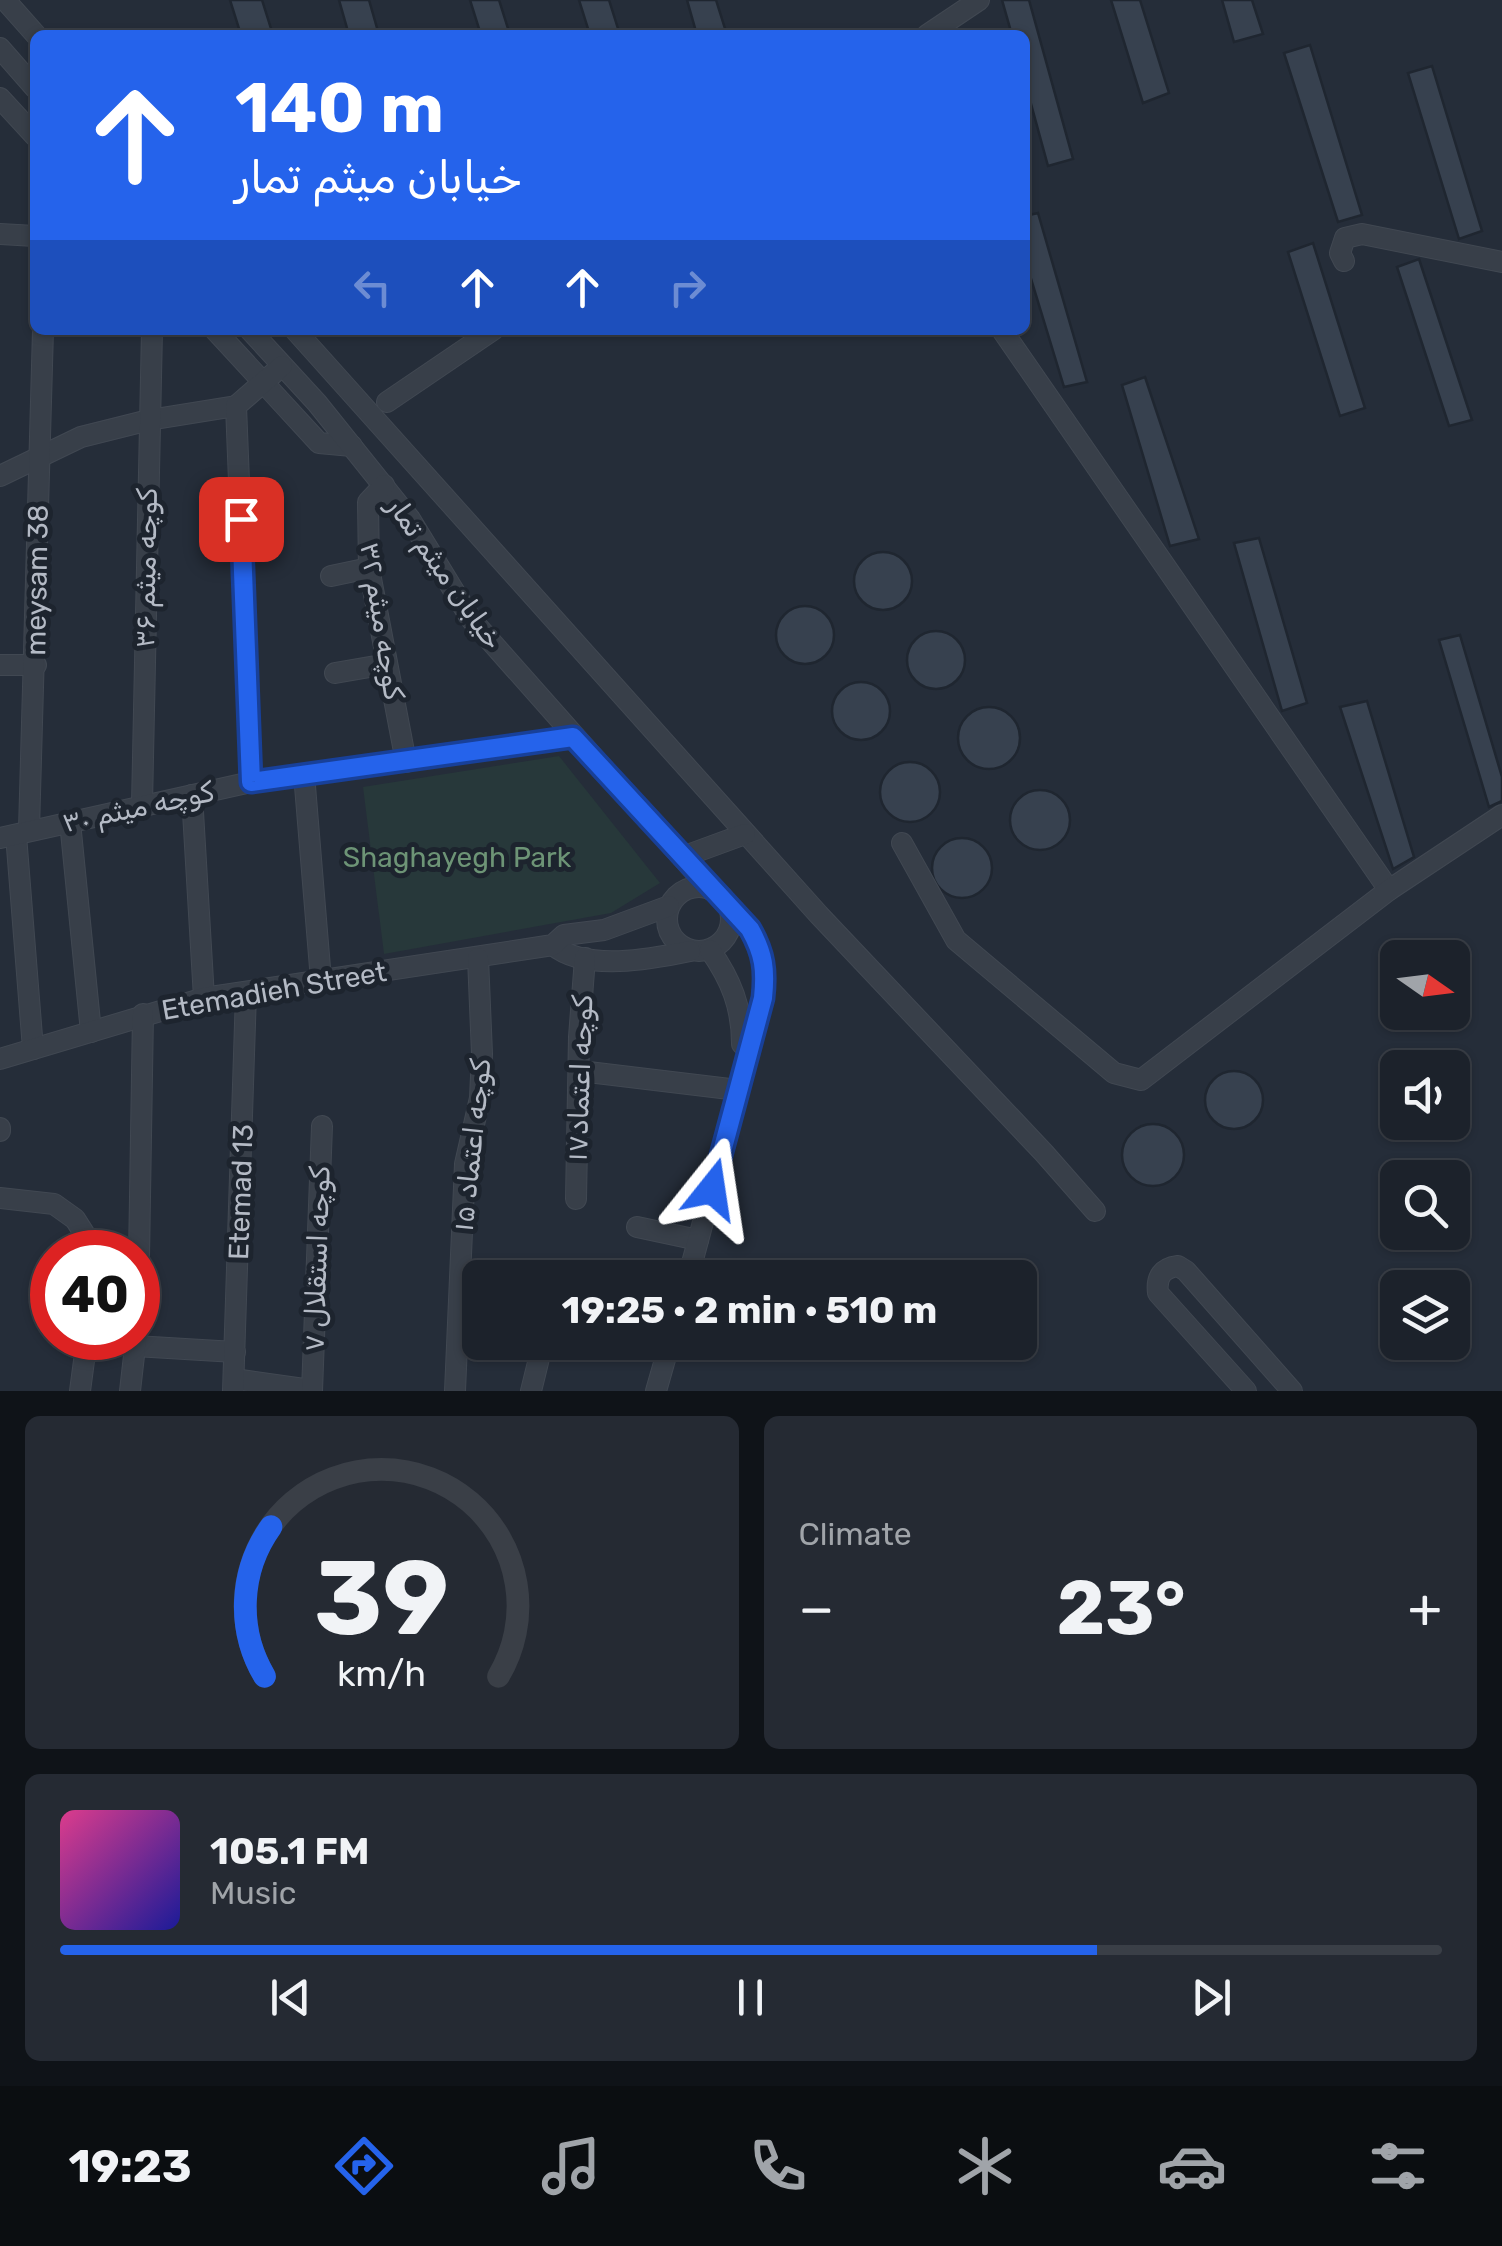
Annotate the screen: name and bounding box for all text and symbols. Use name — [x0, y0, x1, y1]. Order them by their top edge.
text: 140 m — [235, 67, 444, 150]
icon: ahead — [70, 70, 200, 200]
text: خیابان میثم تمار — [235, 151, 522, 204]
icon: left — [345, 260, 400, 315]
icon: ahead — [450, 260, 505, 315]
icon: ahead — [555, 260, 610, 315]
icon: right — [660, 260, 715, 315]
pin — [199, 477, 284, 562]
street label: کوچه میثم ۳۶ — [128, 487, 166, 648]
street label: خیابان میثم تمار — [377, 489, 510, 657]
icon: arrive — [214, 492, 269, 547]
street label: meysam 38 — [19, 504, 55, 656]
street label: کوچه میثم ۳۲ — [351, 540, 411, 703]
street label: کوچه میثم ۳۰ — [59, 775, 217, 841]
park label: Shaghayegh Park — [343, 841, 572, 874]
north arrow — [1380, 940, 1470, 1030]
map controls — [1380, 940, 1470, 1360]
street label: Etemadieh Street — [159, 955, 389, 1027]
street label: کوچه اعتماد۱۷ — [561, 994, 599, 1162]
button: sound — [1380, 1050, 1470, 1140]
street label: کوچه اعتماد ۱۵ — [447, 1057, 498, 1233]
street label: Etemad 13 — [222, 1123, 260, 1261]
position arrow — [660, 1137, 764, 1241]
button: search — [1380, 1160, 1470, 1250]
street label: کوچه استقلال ۷ — [297, 1165, 337, 1353]
speed limit sign: 40 — [30, 1230, 160, 1360]
button: layers — [1380, 1270, 1470, 1360]
text: 19:25 · 2 min · 510 m — [562, 1287, 937, 1333]
text: Climate — [799, 1515, 912, 1553]
text: 39 — [314, 1537, 449, 1660]
text: 23° — [1056, 1564, 1186, 1653]
text: − — [799, 1576, 834, 1641]
text: + — [1408, 1576, 1442, 1641]
text: km/h — [337, 1653, 426, 1695]
text: 105.1 FM — [210, 1828, 369, 1874]
text: Music — [210, 1874, 296, 1912]
icon: previous — [263, 1970, 318, 2025]
icon: pause — [723, 1970, 778, 2025]
icon: next — [1184, 1970, 1239, 2025]
icon: directions — [329, 2131, 399, 2201]
icon: music — [536, 2131, 606, 2201]
icon: phone — [743, 2131, 813, 2201]
icon: climate — [950, 2131, 1020, 2201]
icon: car — [1157, 2131, 1227, 2201]
icon: filters — [1363, 2131, 1433, 2201]
text: 19:23 — [68, 2140, 192, 2193]

